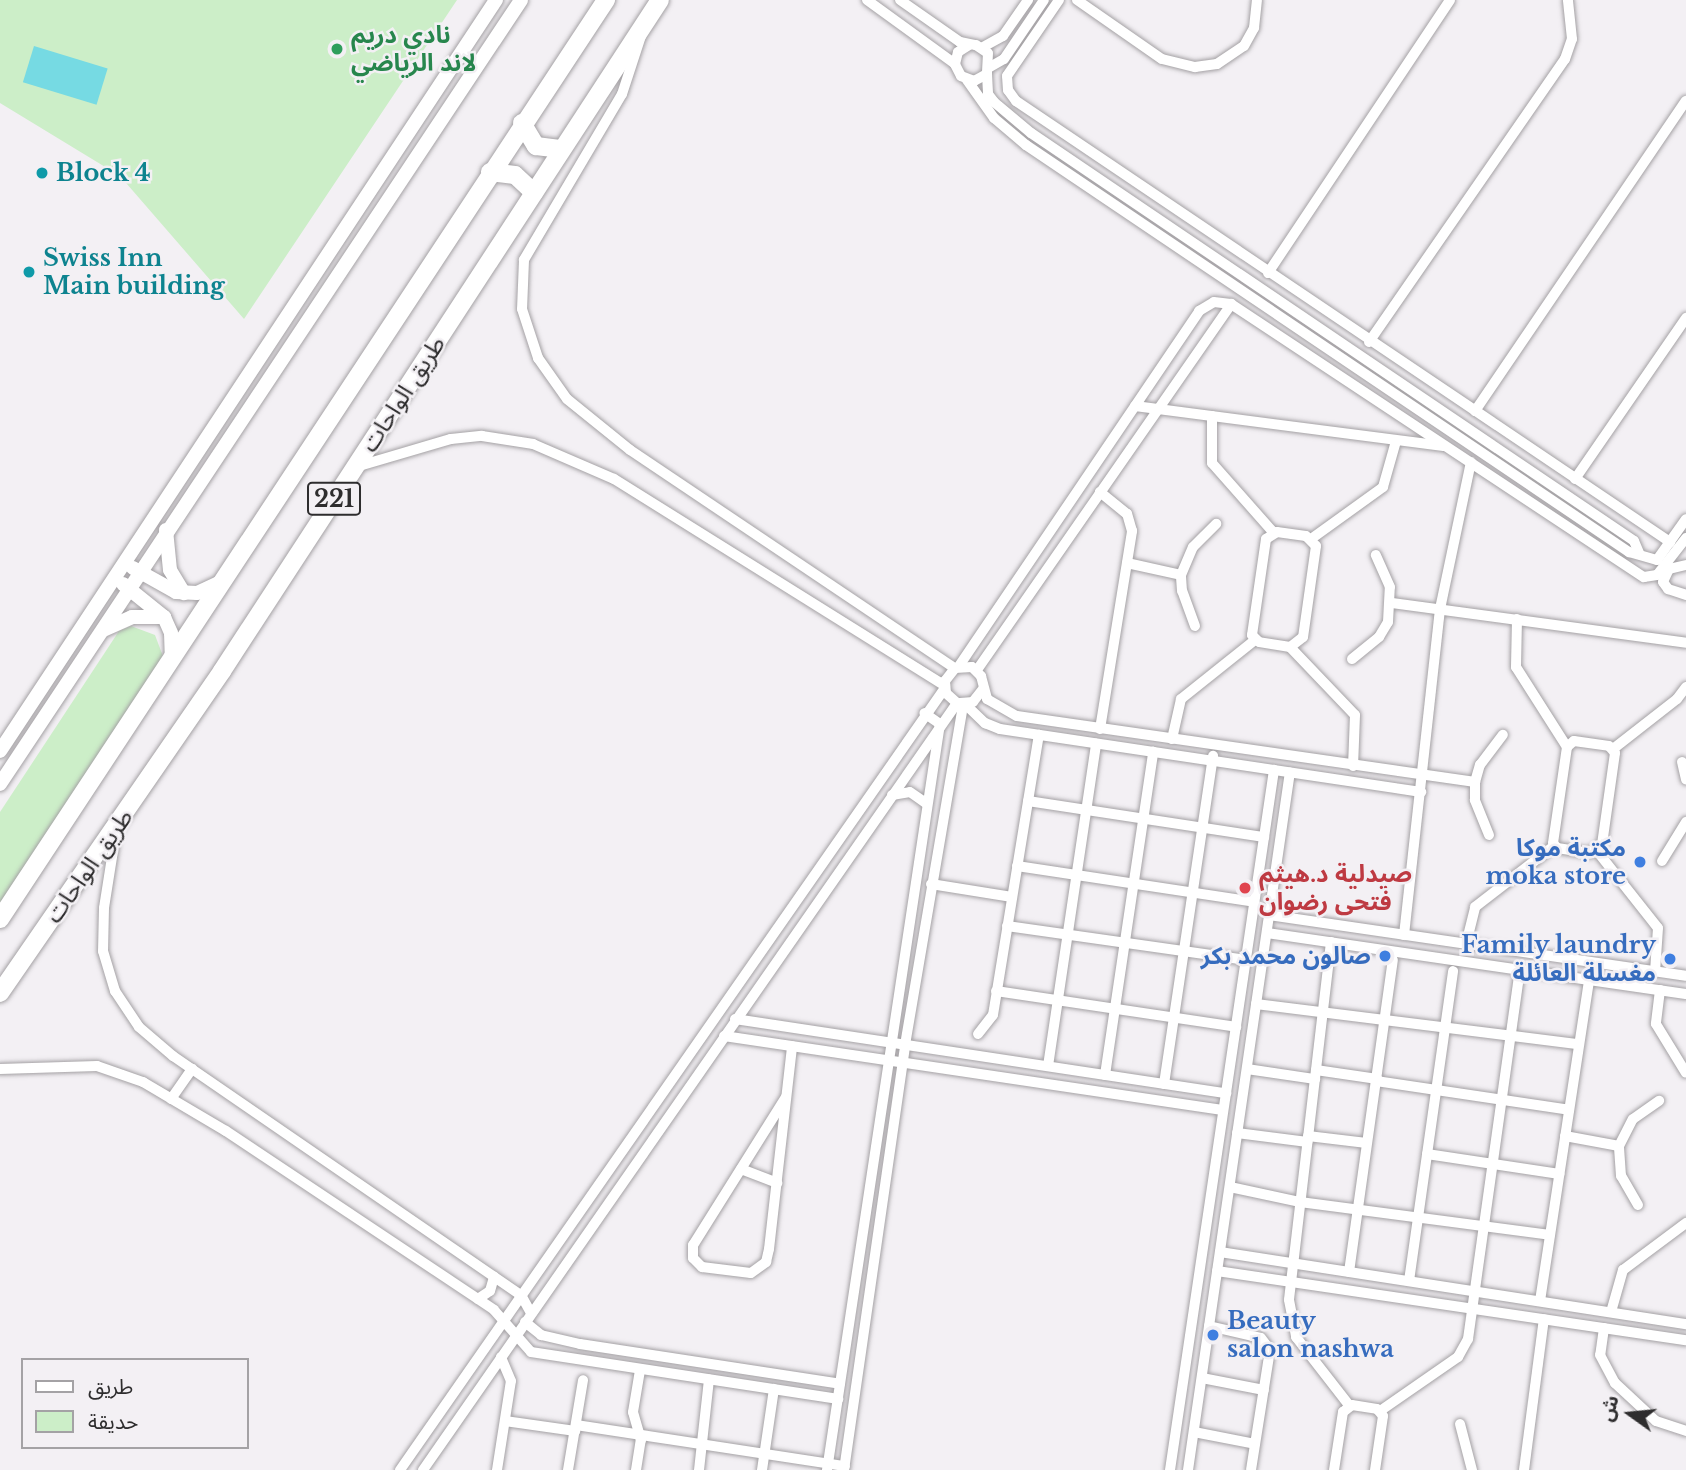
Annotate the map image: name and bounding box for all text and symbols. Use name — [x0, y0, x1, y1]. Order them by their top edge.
place label: نادي دريم لاند الرياضي — [351, 21, 476, 77]
marker: نادي دريم لاند الرياضي — [329, 41, 345, 57]
place label: Block 4 — [56, 159, 151, 187]
marker: Block 4 — [34, 165, 50, 181]
place label: Swiss Inn Main building — [43, 244, 225, 300]
marker: Swiss Inn Main building — [21, 264, 37, 280]
street label: طريق الواحات — [355, 331, 451, 457]
road number: 221 — [306, 480, 362, 519]
street label: طريق الواحات — [39, 803, 139, 929]
place label: مكتبة موكا moka store — [1485, 834, 1626, 890]
marker: مكتبة موكا moka store — [1632, 854, 1648, 870]
place label: صيدلية د.هيثم فتحى رضوان — [1259, 860, 1412, 916]
marker: صيدلية د.هيثم فتحى رضوان — [1237, 880, 1253, 896]
place label: Family laundry مغسلة العائلة — [1460, 931, 1656, 987]
place label: صالون محمد بكر — [1201, 942, 1371, 970]
marker: صالون محمد بكر — [1377, 948, 1393, 964]
marker: Family laundry مغسلة العائلة — [1662, 951, 1678, 967]
place label: Beauty salon nashwa — [1227, 1307, 1394, 1363]
marker: Beauty salon nashwa — [1205, 1327, 1221, 1343]
legend — [21, 1358, 248, 1449]
text: طريق — [88, 1374, 133, 1400]
north arrow — [1595, 1379, 1665, 1449]
text: ش — [1595, 1393, 1624, 1424]
text: حديقة — [88, 1409, 138, 1435]

